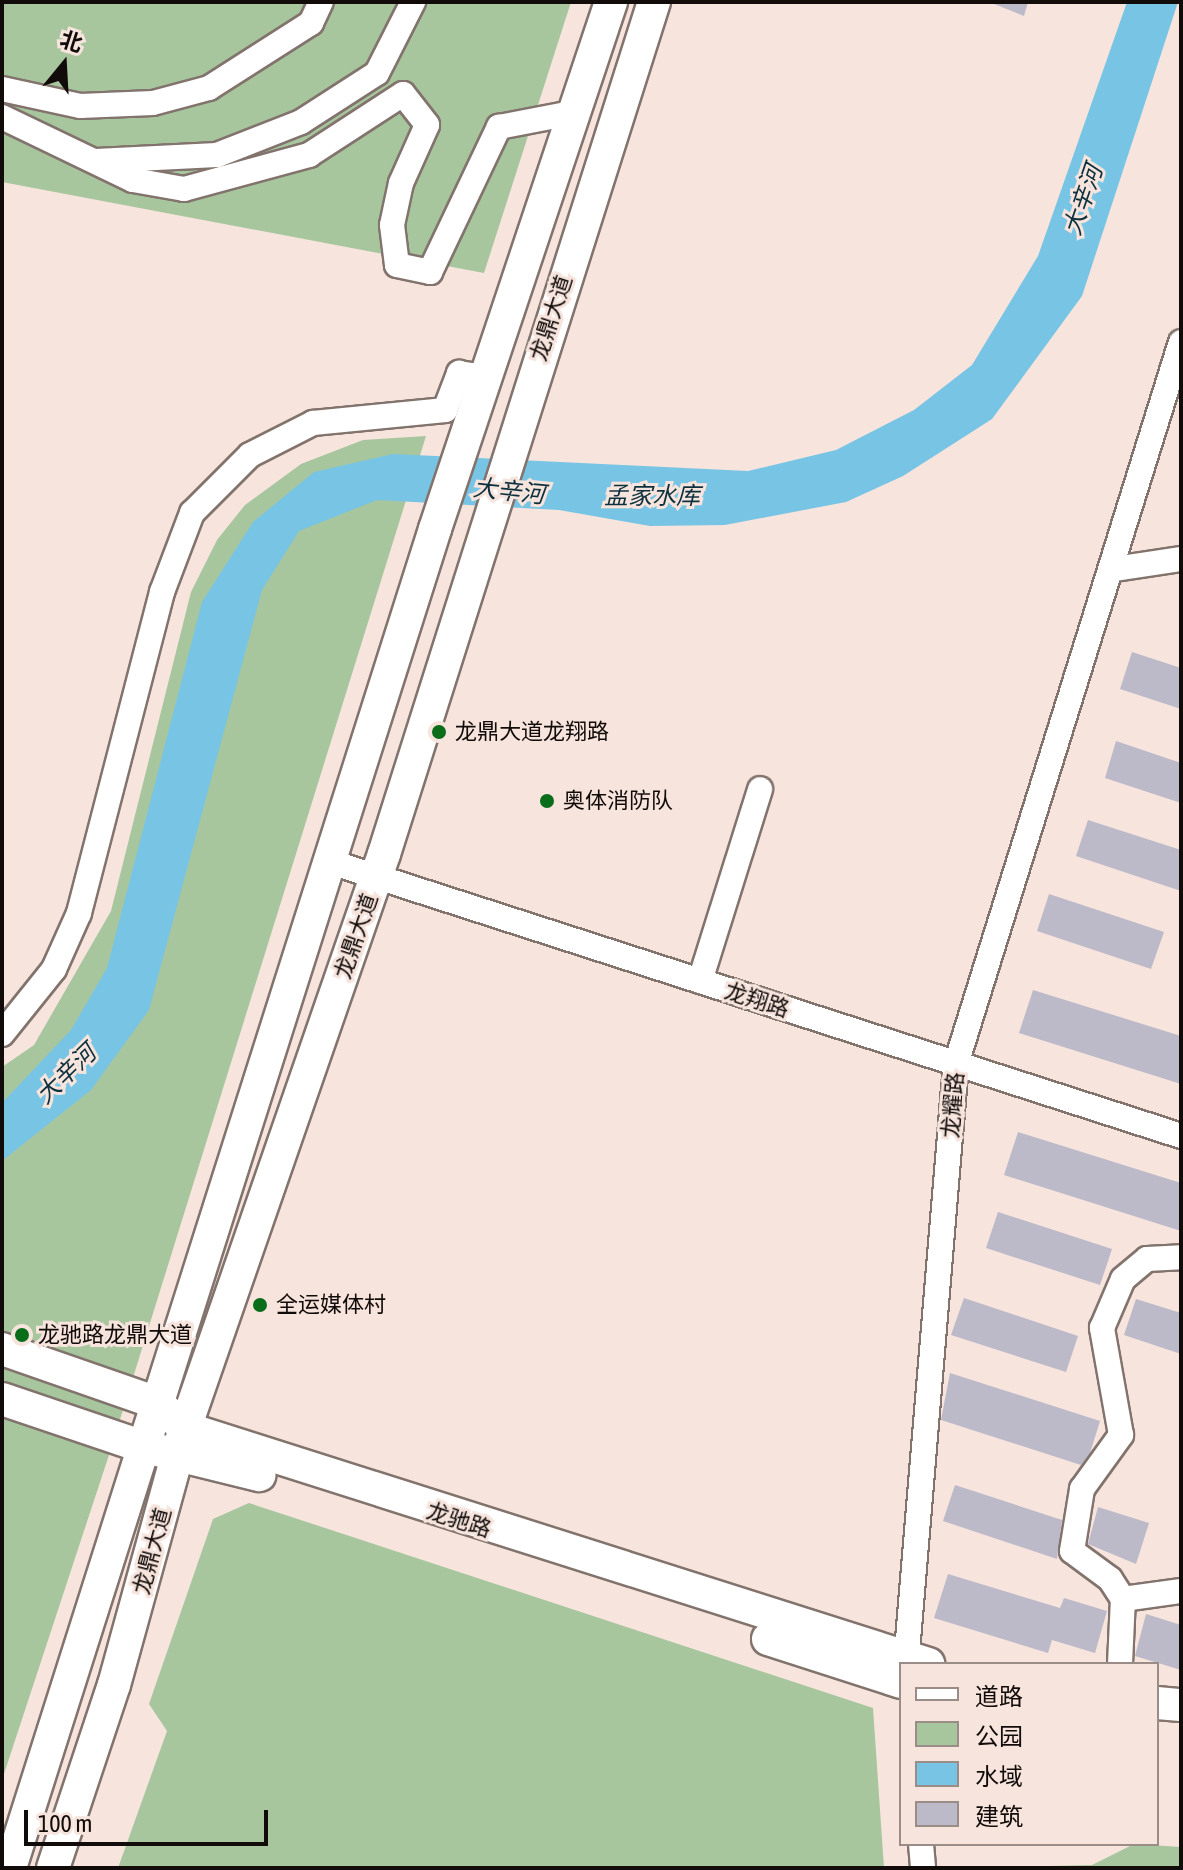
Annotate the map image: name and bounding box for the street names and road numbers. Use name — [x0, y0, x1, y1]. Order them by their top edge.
street label: 龙鼎大道 — [525, 272, 577, 364]
street label: 龙鼎大道 — [329, 890, 383, 982]
street label: 龙翔路 — [722, 977, 792, 1023]
street label: 龙耀路 — [937, 1071, 969, 1139]
street label: 龙驰路 — [424, 1497, 494, 1543]
street label: 龙鼎大道 — [128, 1505, 176, 1597]

